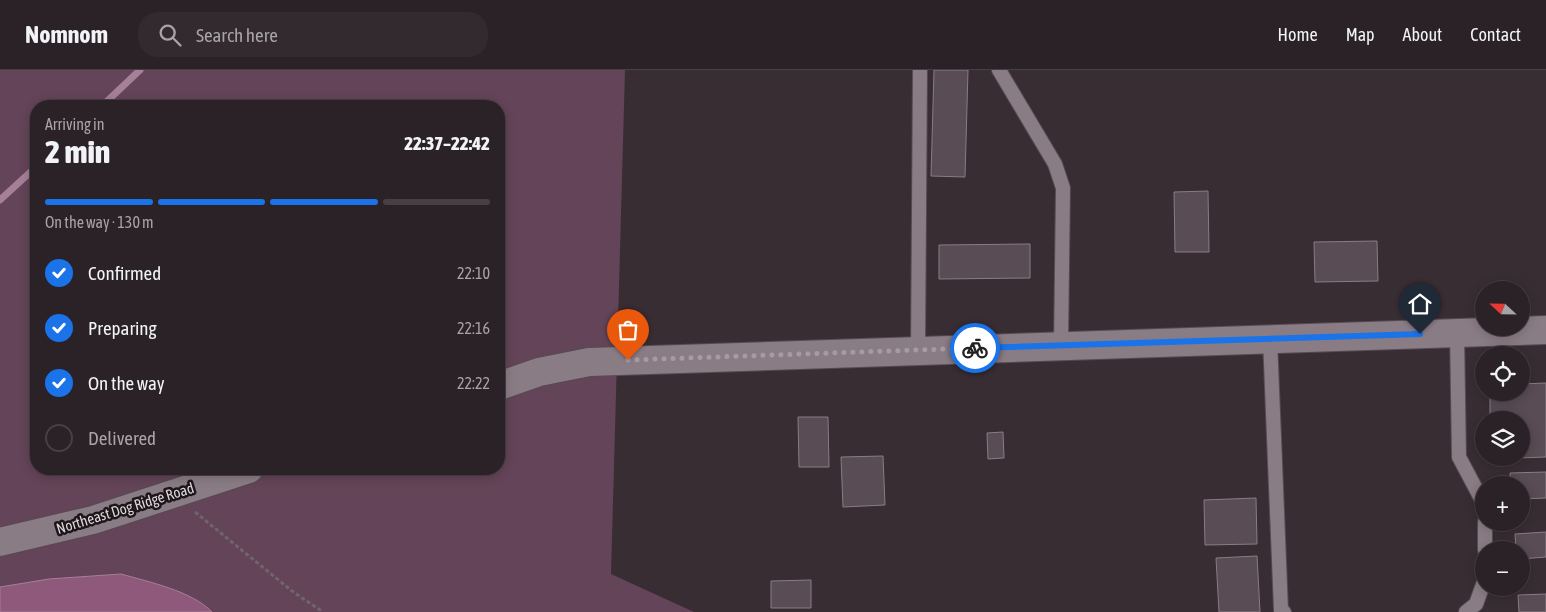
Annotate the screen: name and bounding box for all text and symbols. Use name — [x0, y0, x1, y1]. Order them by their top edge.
search box — [138, 12, 488, 57]
text: Nomnom — [25, 21, 108, 48]
icon: search — [156, 21, 184, 49]
text: Search here — [196, 24, 278, 46]
text: Home — [1278, 24, 1318, 45]
text: Map — [1346, 24, 1375, 45]
text: About — [1403, 24, 1442, 45]
text: Contact — [1470, 24, 1521, 45]
text: Arriving in — [45, 115, 105, 133]
text: 22:37–22:42 — [404, 132, 490, 154]
text: 2 min — [45, 133, 110, 170]
text: On the way · 130 m — [45, 213, 154, 231]
icon: check — [45, 259, 73, 287]
text: Confirmed — [88, 262, 161, 284]
text: 22:10 — [457, 264, 490, 282]
north arrow — [1475, 281, 1530, 336]
map controls — [1475, 281, 1530, 596]
pin — [1399, 283, 1441, 334]
icon: home — [1406, 290, 1434, 318]
pin — [607, 309, 649, 360]
icon: check — [45, 314, 73, 342]
icon: bag — [614, 316, 642, 344]
text: Preparing — [88, 317, 157, 339]
text: 22:16 — [457, 319, 490, 337]
courier — [950, 323, 1000, 373]
icon: bike — [961, 334, 989, 362]
button: locate — [1475, 346, 1530, 401]
icon: check — [45, 369, 73, 397]
text: On the way — [88, 372, 165, 394]
text: 22:22 — [457, 374, 490, 392]
button: layers — [1475, 411, 1530, 466]
text: Delivered — [88, 427, 156, 449]
button: + — [1475, 476, 1530, 531]
street label: Northeast Dog Ridge Road — [54, 479, 196, 537]
button: − — [1475, 541, 1530, 596]

